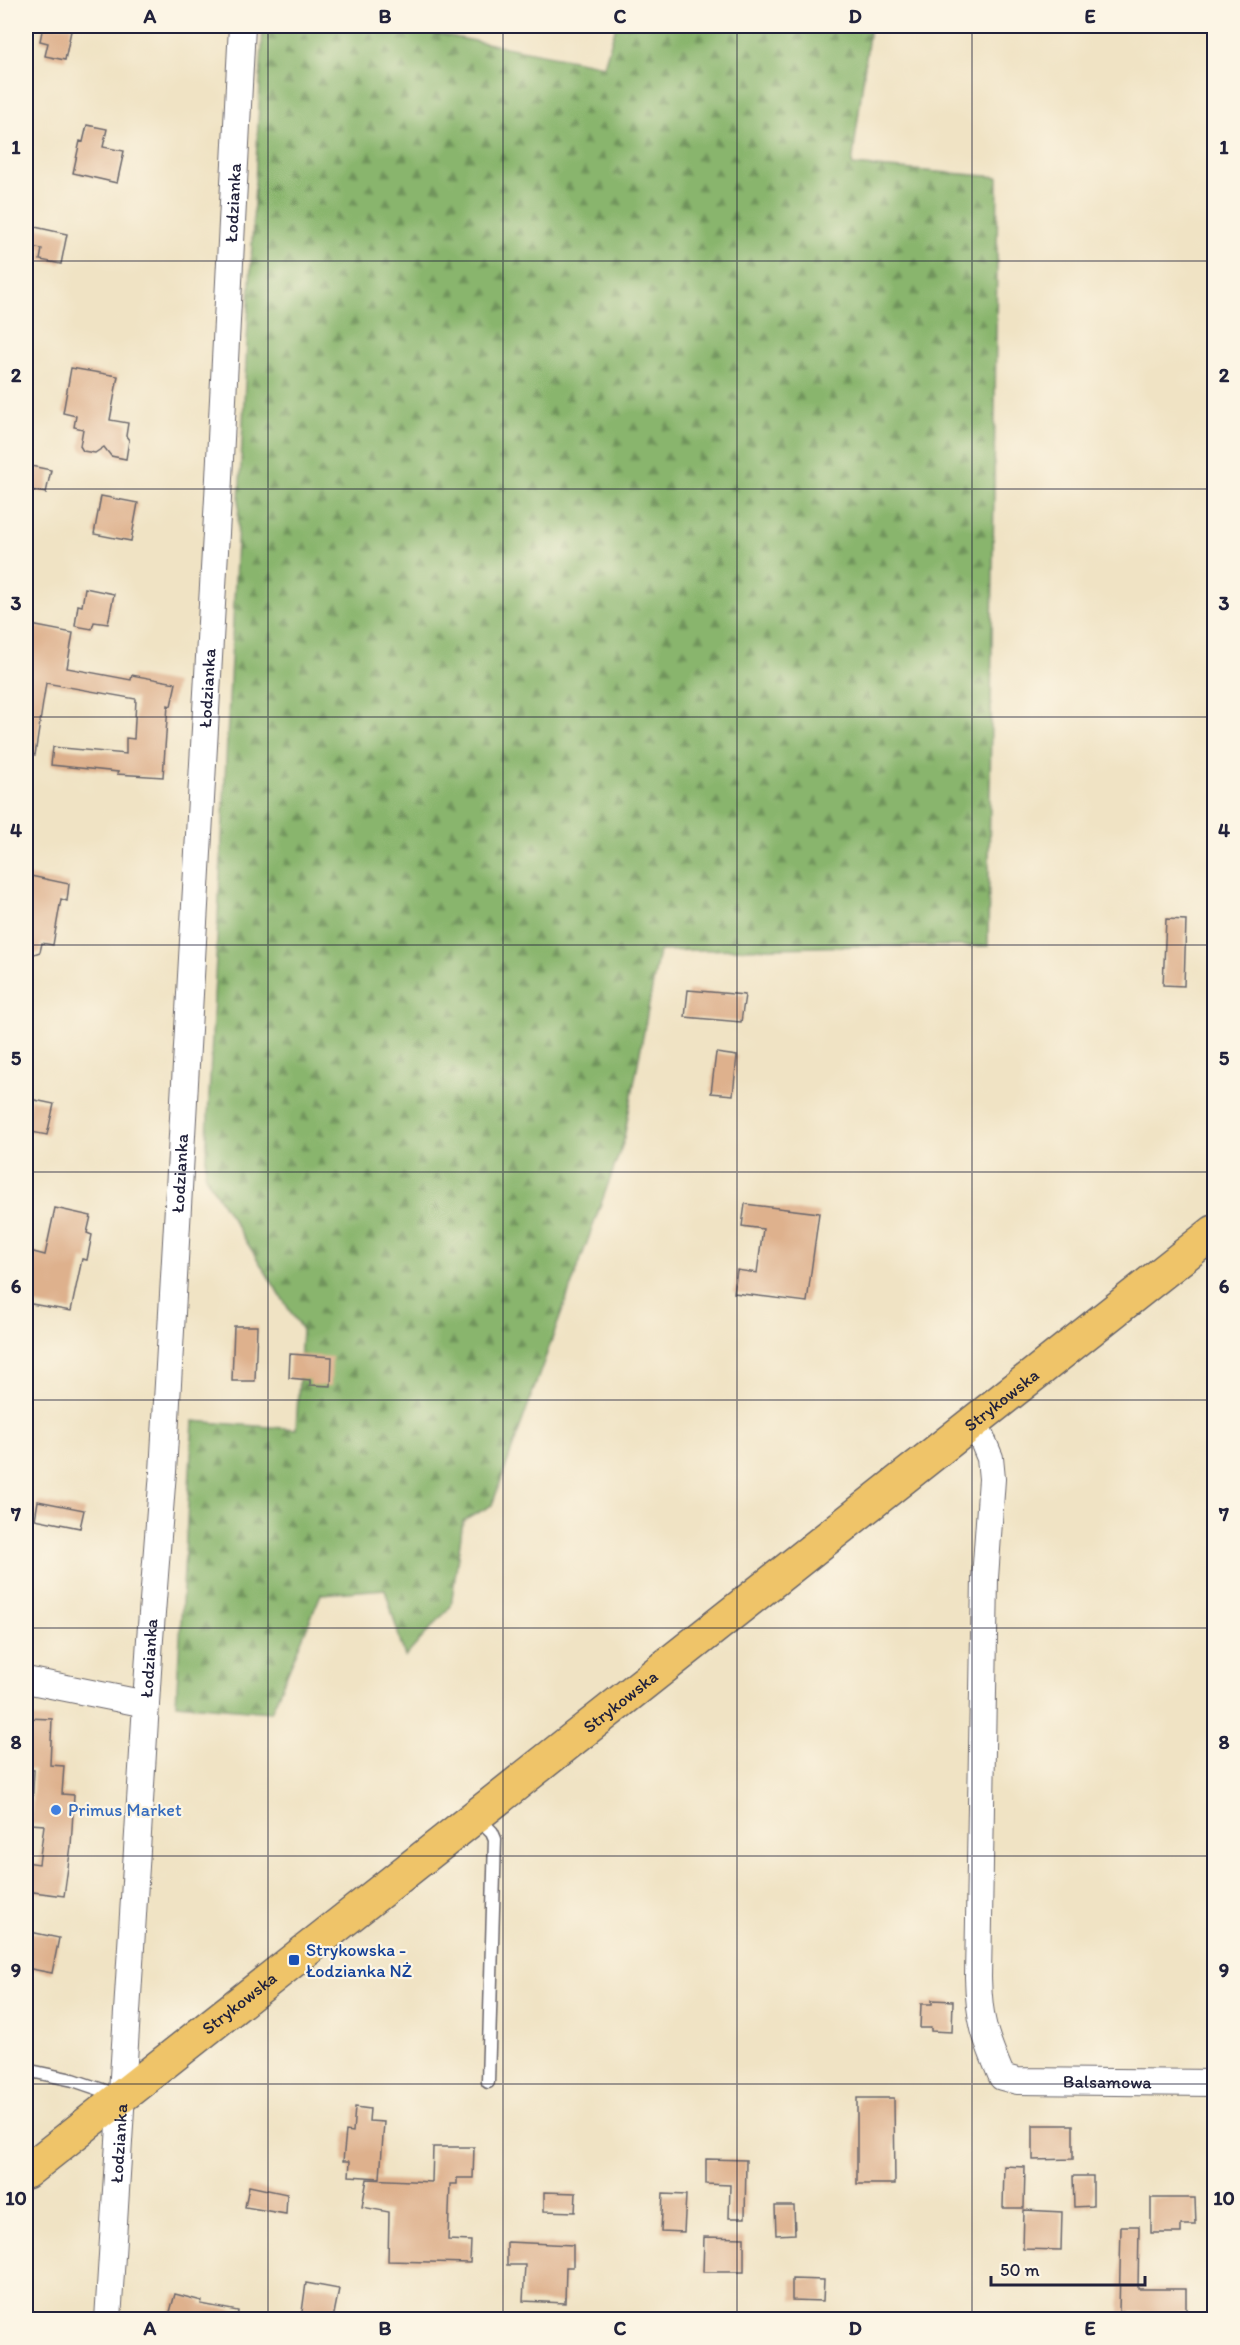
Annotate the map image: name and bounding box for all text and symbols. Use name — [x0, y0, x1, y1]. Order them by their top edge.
text: A — [143, 4, 157, 28]
text: B — [379, 4, 392, 28]
text: C — [614, 4, 627, 28]
text: D — [848, 4, 862, 28]
text: E — [1084, 4, 1096, 28]
text: 1 — [11, 135, 21, 159]
text: 1 — [1219, 135, 1229, 159]
street label: Łodzianka — [220, 162, 246, 243]
text: 2 — [11, 363, 22, 387]
text: 2 — [1219, 363, 1230, 387]
text: 3 — [11, 591, 22, 615]
text: 3 — [1219, 591, 1230, 615]
street label: Łodzianka — [194, 647, 221, 728]
text: 4 — [10, 818, 22, 842]
text: 4 — [1218, 818, 1230, 842]
text: 5 — [11, 1046, 22, 1070]
text: 5 — [1219, 1046, 1230, 1070]
street label: Łodzianka — [167, 1132, 193, 1214]
text: 6 — [11, 1274, 22, 1298]
text: 6 — [1219, 1274, 1230, 1298]
street label: Strykowska — [960, 1364, 1043, 1436]
text: 7 — [10, 1502, 21, 1526]
text: 7 — [1218, 1502, 1229, 1526]
street label: Łodzianka — [135, 1617, 163, 1699]
street label: Strykowska — [579, 1665, 662, 1738]
text: 8 — [11, 1730, 22, 1754]
text: 8 — [1219, 1730, 1230, 1754]
place label: Primus Market — [68, 1799, 182, 1821]
marker: Primus Market — [49, 1803, 63, 1817]
place label: Strykowska - Łodzianka NŻ — [306, 1939, 412, 1982]
marker: Strykowska - Łodzianka NŻ — [287, 1953, 301, 1967]
text: 9 — [11, 1958, 21, 1982]
text: 9 — [1219, 1958, 1229, 1982]
street label: Strykowska — [198, 1967, 281, 2040]
street label: Balsamowa — [1063, 2070, 1152, 2093]
street label: Łodzianka — [105, 2102, 132, 2184]
text: 10 — [5, 2186, 27, 2210]
text: 10 — [1213, 2186, 1235, 2210]
scale bar — [991, 2249, 1146, 2287]
text: 50 m — [1000, 2259, 1040, 2281]
text: A — [143, 2316, 157, 2340]
text: B — [379, 2316, 392, 2340]
text: C — [614, 2316, 627, 2340]
text: D — [848, 2316, 862, 2340]
text: E — [1084, 2316, 1096, 2340]

